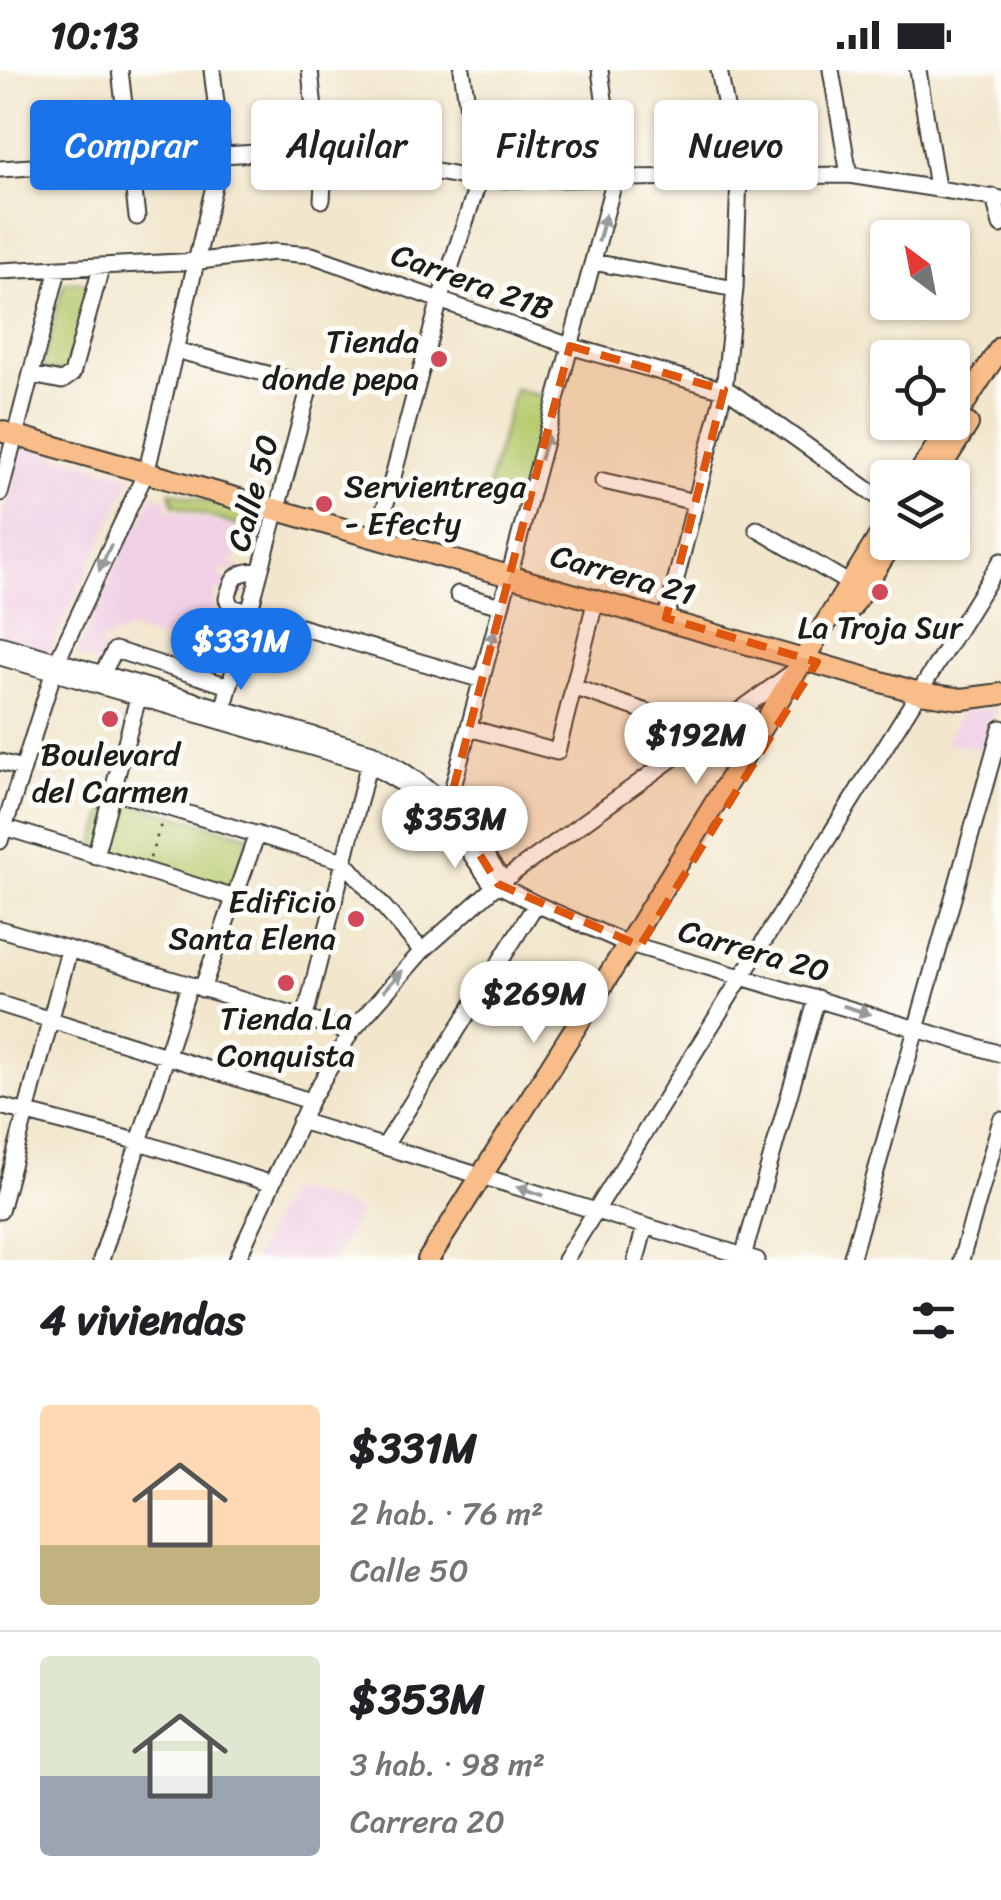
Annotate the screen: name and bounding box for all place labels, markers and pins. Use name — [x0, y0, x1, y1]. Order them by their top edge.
place label: Tienda donde pepa — [262, 313, 419, 407]
marker: Tienda donde pepa — [428, 348, 450, 370]
place label: Servientrega - Efecty — [344, 458, 527, 552]
marker: Servientrega - Efecty — [313, 493, 335, 515]
marker: La Troja Sur — [869, 581, 891, 603]
place label: La Troja Sur — [798, 599, 964, 656]
pin: $331M — [171, 608, 311, 693]
pin: $192M — [626, 702, 766, 787]
marker: Boulevard del Carmen — [99, 708, 121, 730]
place label: Boulevard del Carmen — [31, 726, 189, 820]
pin: $353M — [385, 786, 525, 871]
place label: Edificio Santa Elena — [169, 873, 336, 967]
marker: Edificio Santa Elena — [345, 908, 367, 930]
pin: $269M — [464, 961, 604, 1046]
marker: Tienda La Conquista — [275, 972, 297, 994]
place label: Tienda La Conquista — [217, 990, 355, 1084]

